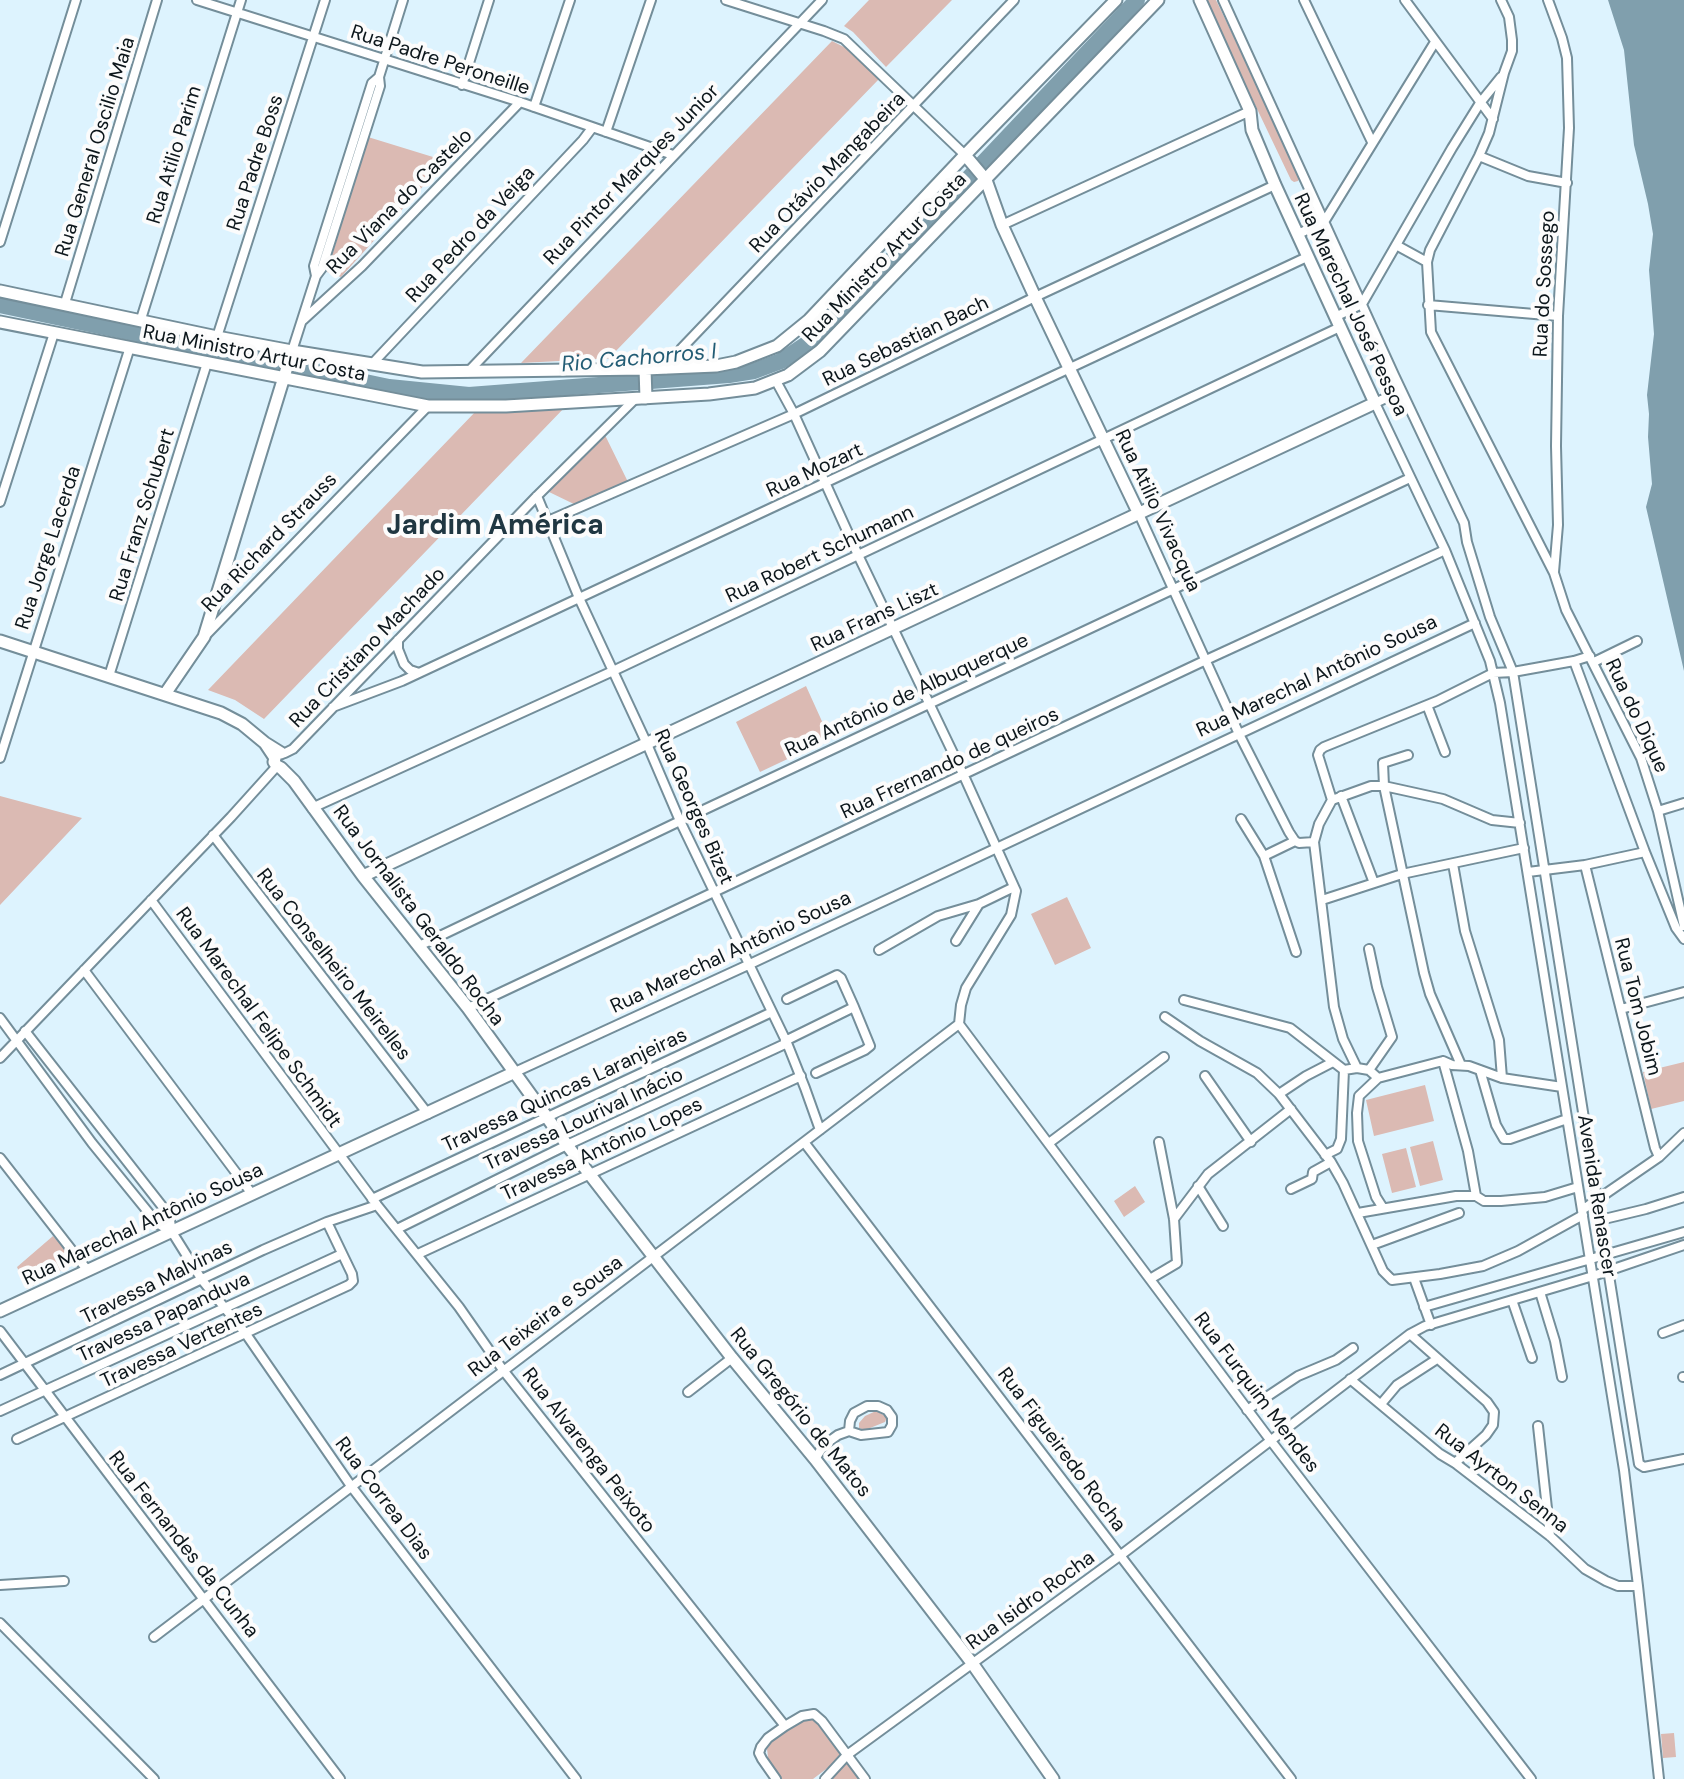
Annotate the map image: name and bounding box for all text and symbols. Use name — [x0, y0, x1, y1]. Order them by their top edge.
street label: Rua Padre Peroneille — [347, 21, 533, 101]
street label: Rua General Oscilio Maia — [51, 34, 141, 260]
street label: Rua Pintor Marques Junior — [539, 80, 725, 270]
street label: Rua Atilio Parim — [143, 83, 207, 227]
street label: Rua Otávio Mangabeira — [745, 88, 911, 258]
street label: Rua Padre Boss — [223, 92, 289, 234]
street label: Rua Viana do Castelo — [322, 124, 478, 280]
street label: Rua Pedro da Veiga — [402, 162, 540, 308]
street label: Rua Ministro Artur Costa — [798, 168, 972, 348]
street label: Rua Marechal José Pessoa — [1288, 190, 1412, 420]
street label: Rua do Sossego — [1529, 210, 1561, 358]
street label: Rua Sebastian Bach — [819, 291, 993, 393]
street label: Rua Ministro Artur Costa — [141, 321, 367, 387]
water label: Rio Cachorros I — [560, 339, 718, 379]
street label: Rua Franz Schubert — [105, 426, 181, 604]
street label: Rua Atilio Vivacqua — [1109, 426, 1205, 596]
street label: Rua Mozart — [763, 438, 867, 504]
street label: Rua Jorge Lacerda — [11, 463, 87, 633]
street label: Rua Richard Strauss — [197, 468, 343, 618]
street label: Rua Robert Schumann — [722, 501, 918, 609]
district label: Jardim América — [386, 510, 604, 544]
street label: Rua Cristiano Machado — [285, 563, 451, 733]
street label: Rua Frans Liszt — [808, 578, 942, 658]
street label: Rua Marechal Antônio Sousa — [1193, 611, 1441, 743]
street label: Rua Antônio de Albuquerque — [781, 629, 1033, 763]
street label: Rua do Dique — [1599, 655, 1673, 777]
street label: Rua Frernando de queiros — [837, 703, 1063, 825]
street label: Rua Georges Bizet — [648, 726, 738, 888]
street label: Rua Jornalista Geraldo Rocha — [327, 801, 509, 1031]
street label: Rua Conselheiro Meirelles — [251, 864, 415, 1066]
street label: Rua Marechal Antônio Sousa — [607, 887, 855, 1019]
street label: Rua Marechal Felipe Schmidt — [170, 903, 346, 1133]
street label: Rua Tom Jobim — [1608, 936, 1666, 1078]
street label: Travessa Quincas Laranjeiras — [439, 1024, 691, 1158]
street label: Travessa Lourival Inácio — [481, 1063, 687, 1177]
street label: Travessa Antônio Lopes — [498, 1093, 706, 1207]
street label: Avenida Renascer — [1571, 1113, 1621, 1279]
street label: Rua Marechal Antônio Sousa — [19, 1159, 267, 1291]
street label: Travessa Malvinas — [77, 1236, 237, 1330]
street label: Rua Teixeira e Sousa — [464, 1251, 628, 1383]
street label: Travessa Papanduva — [74, 1268, 254, 1368]
street label: Travessa Vertentes — [97, 1298, 267, 1394]
street label: Rua Furquim Mendes — [1188, 1308, 1324, 1478]
street label: Rua Gregório de Matos — [724, 1323, 876, 1503]
street label: Rua Figueiredo Rocha — [992, 1363, 1130, 1537]
street label: Rua Alvarenga Peixoto — [516, 1364, 660, 1538]
street label: Rua Ayrton Senna — [1429, 1419, 1573, 1539]
street label: Rua Correa Dias — [329, 1433, 437, 1565]
street label: Rua Fernandes da Cunha — [103, 1447, 263, 1643]
street label: Rua Isidro Rocha — [962, 1546, 1100, 1656]

